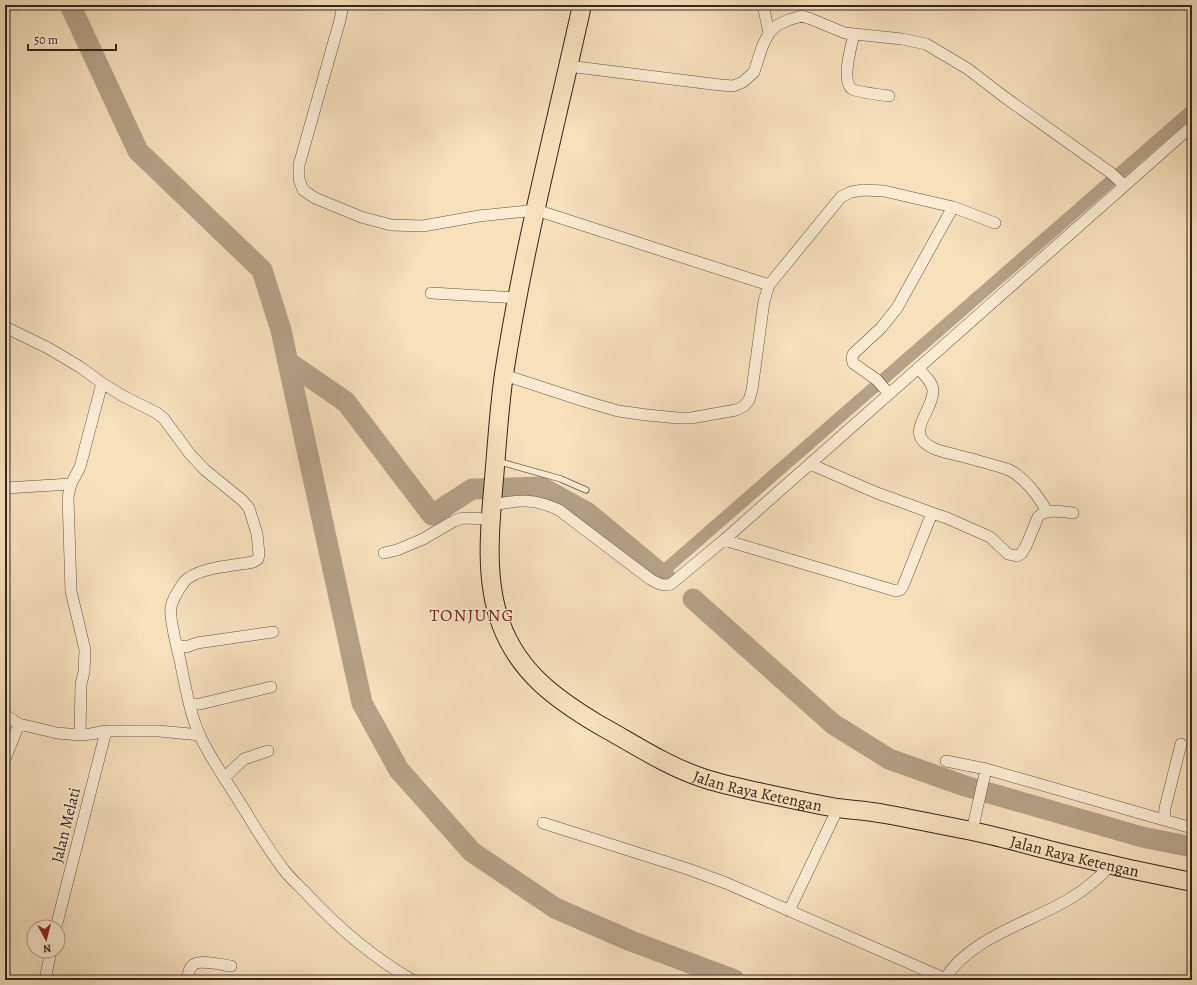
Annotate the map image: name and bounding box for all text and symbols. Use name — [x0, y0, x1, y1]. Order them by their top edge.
scale bar — [28, 26, 116, 52]
text: 50 m — [34, 32, 58, 48]
district label: TONJUNG — [429, 603, 515, 627]
street label: Jalan Raya Ketengan — [690, 765, 824, 817]
street label: Jalan Melati — [46, 785, 86, 865]
street label: Jalan Raya Ketengan — [1008, 830, 1141, 883]
north arrow — [26, 919, 66, 959]
text: N — [42, 940, 52, 956]

